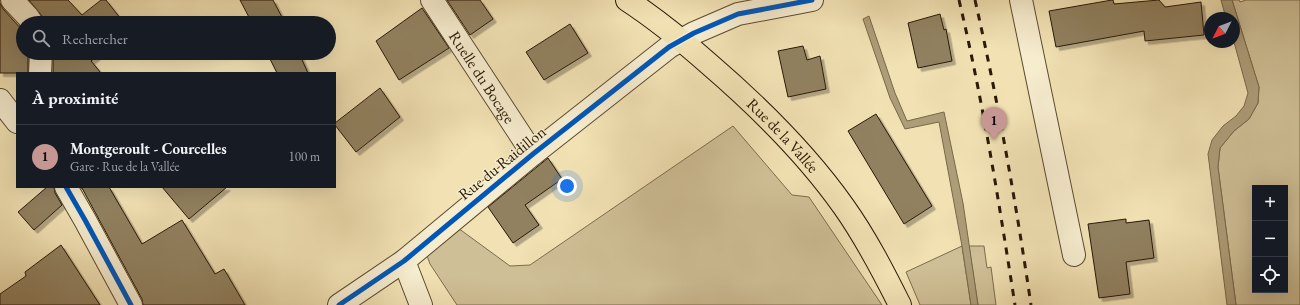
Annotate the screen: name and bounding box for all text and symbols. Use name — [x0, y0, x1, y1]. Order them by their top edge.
north arrow — [1204, 12, 1240, 48]
search box — [16, 16, 336, 60]
icon: search — [30, 27, 52, 49]
street label: Ruelle du Bocage — [445, 27, 520, 127]
text: Rechercher — [62, 29, 128, 48]
text: À proximité — [32, 87, 118, 109]
street label: Rue de la Vallée — [743, 93, 824, 177]
pin: 1 — [981, 107, 1007, 140]
street label: Rue du Raidillon — [454, 121, 551, 205]
text: Montgeroult - Courcelles — [70, 139, 227, 158]
text: 1 — [42, 148, 48, 165]
text: 100 m — [289, 148, 320, 165]
text: Gare · Rue de la Vallée — [70, 158, 180, 175]
your location — [557, 176, 577, 196]
map controls — [1252, 185, 1288, 293]
button: + — [1252, 185, 1288, 221]
button: − — [1252, 221, 1288, 257]
button: locate — [1252, 257, 1288, 293]

